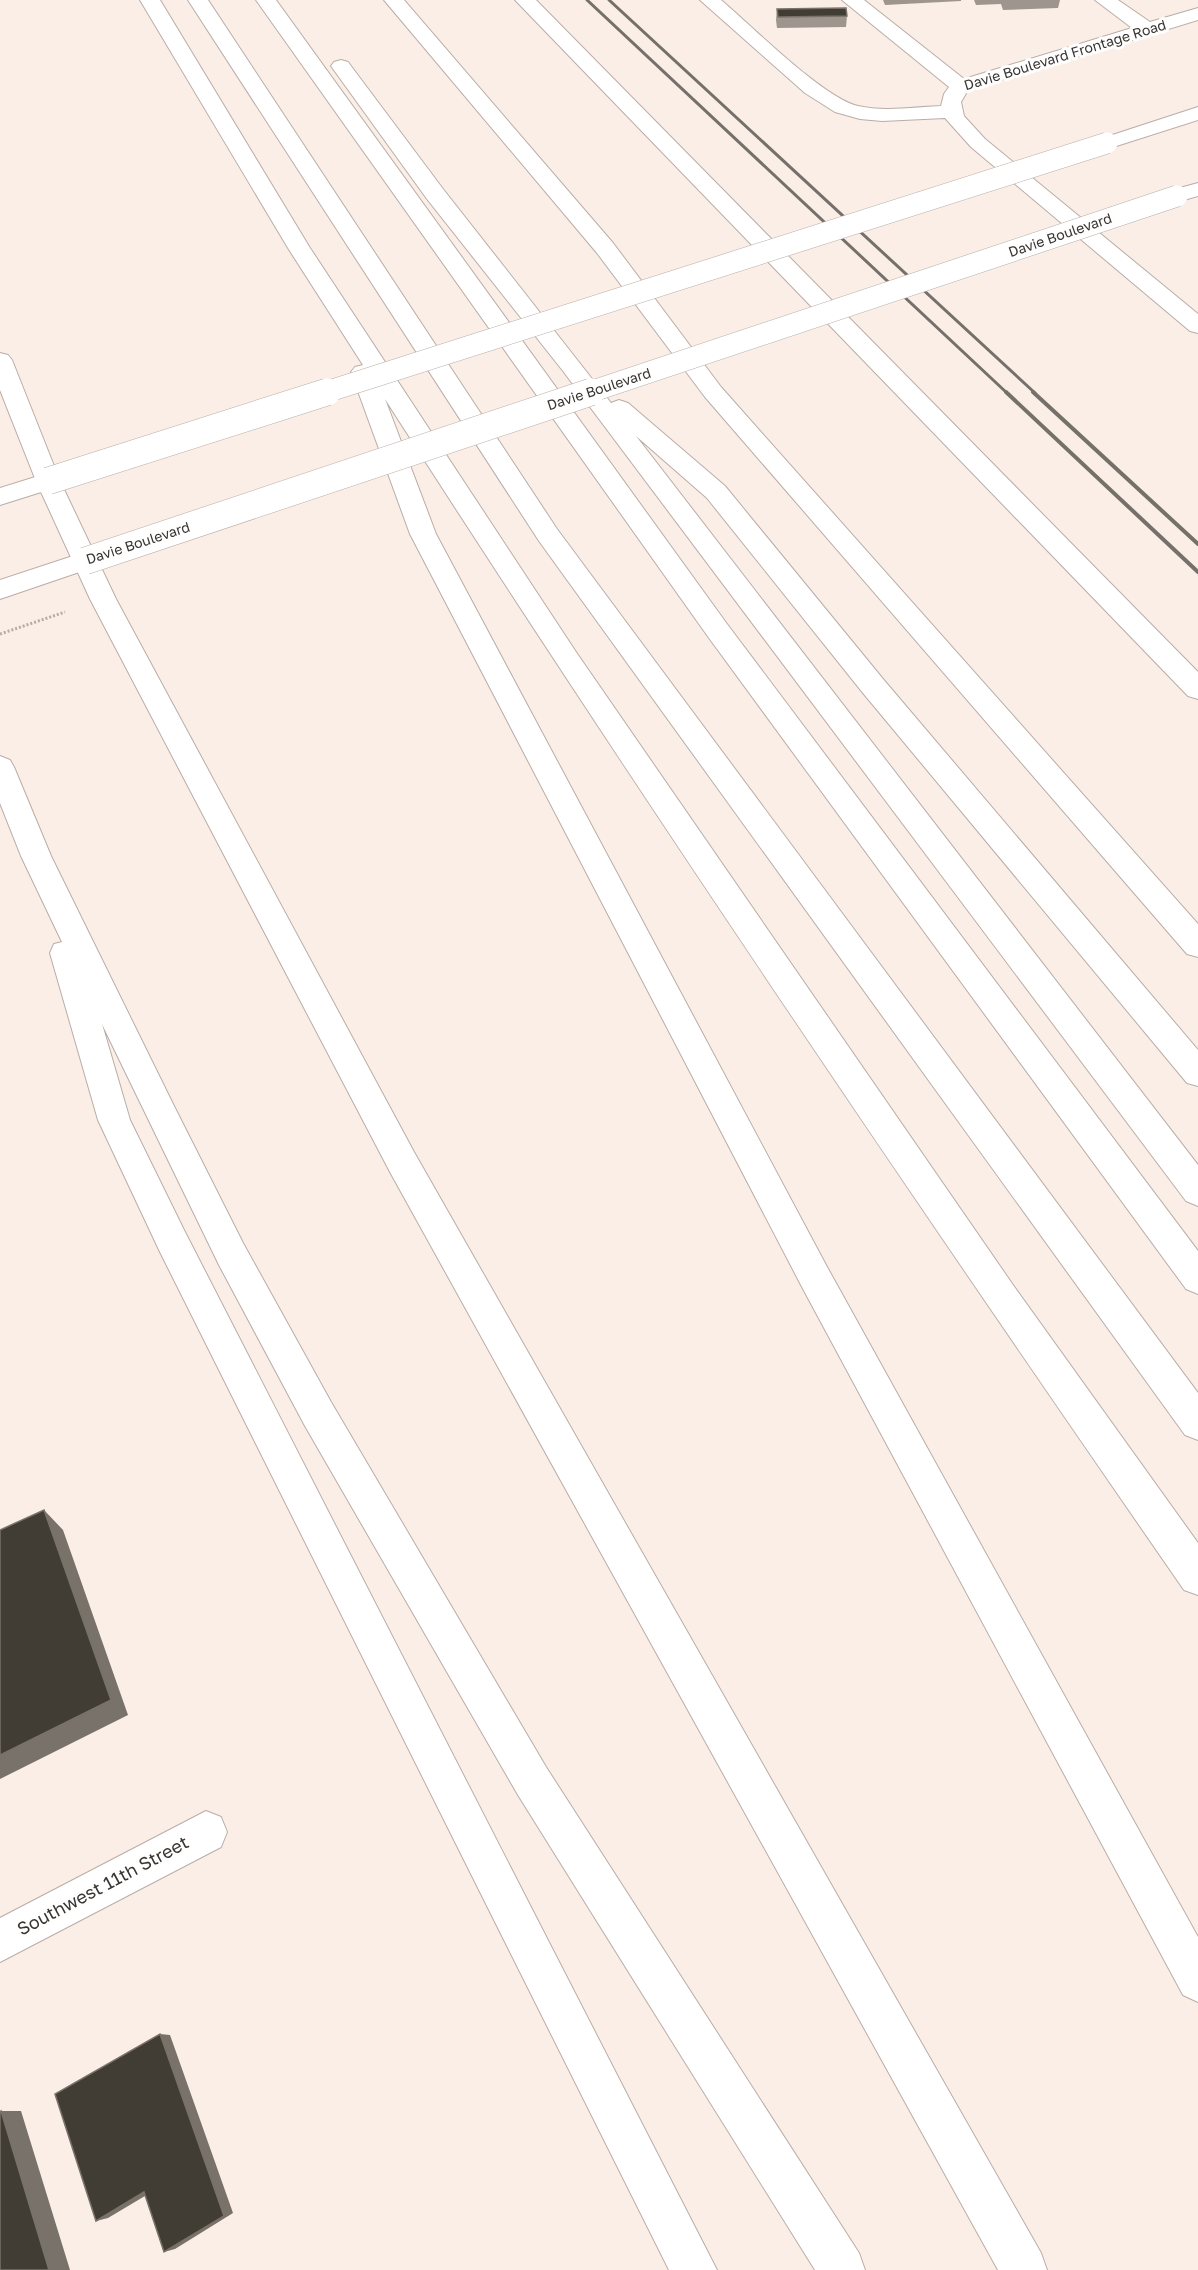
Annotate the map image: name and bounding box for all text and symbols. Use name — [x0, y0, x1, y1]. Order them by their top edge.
street label: Davie Boulevard Frontage Road — [962, 16, 1168, 93]
street label: Davie Boulevard — [1006, 209, 1114, 260]
street label: Davie Boulevard — [545, 364, 653, 413]
street label: Davie Boulevard — [84, 518, 192, 567]
street label: Southwest 11th Street — [13, 1831, 192, 1940]

